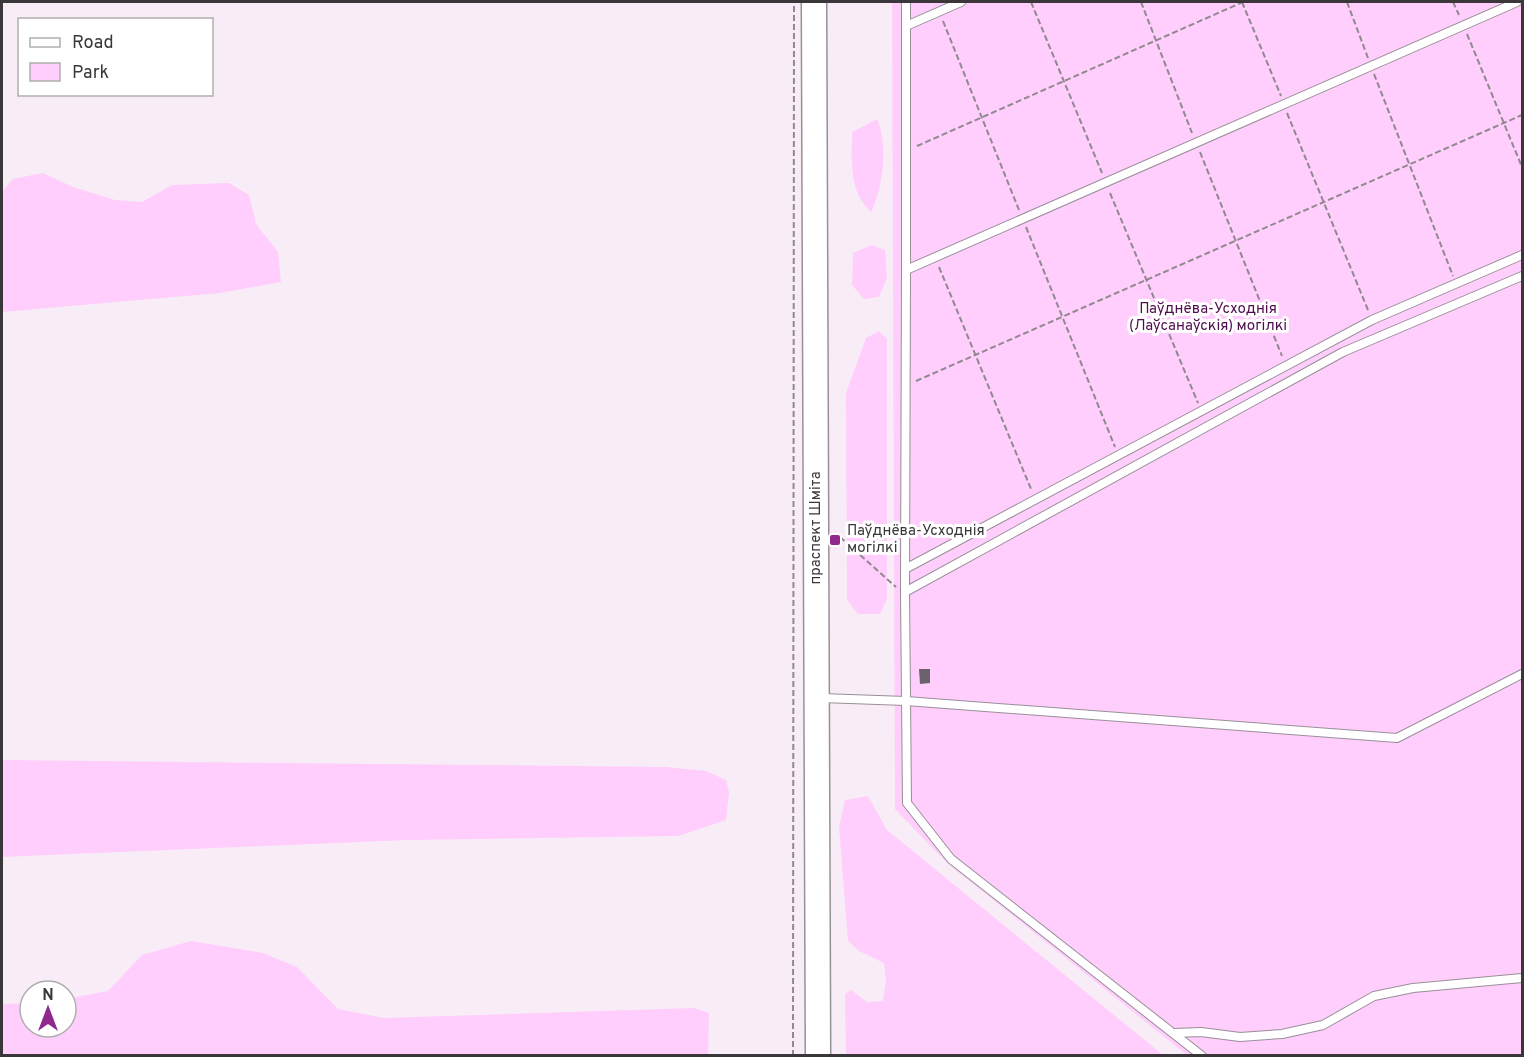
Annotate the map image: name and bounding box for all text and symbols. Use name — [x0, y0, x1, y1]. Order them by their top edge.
legend — [18, 18, 213, 96]
text: Road — [72, 32, 114, 55]
text: Park — [72, 62, 109, 85]
park label: Паўднёва-Усходнія (Лаўсанаўскія) могілкі — [1129, 300, 1287, 336]
street label: праспект Шміта — [807, 471, 826, 585]
place label: Паўднёва-Усходнія могілкі — [847, 522, 985, 558]
marker: Паўднёва-Усходнія могілкі — [828, 533, 842, 547]
north arrow — [18, 979, 78, 1039]
text: N — [42, 986, 54, 1006]

